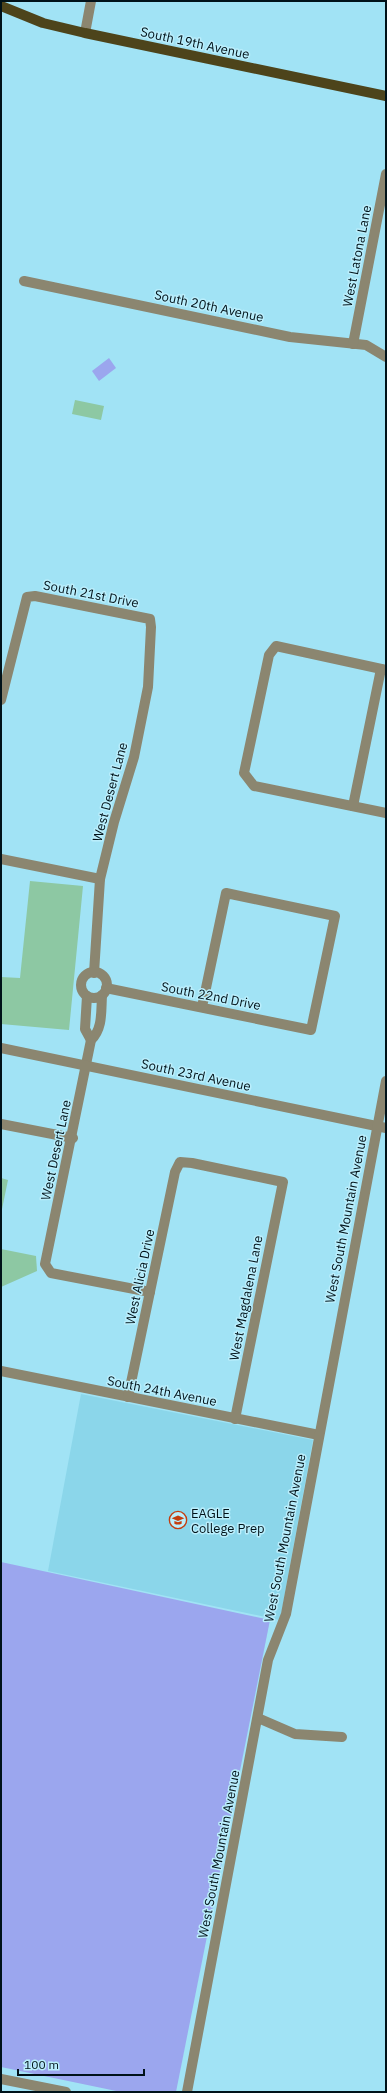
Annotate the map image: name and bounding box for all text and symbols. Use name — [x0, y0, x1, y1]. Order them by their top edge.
street label: South 19th Avenue — [139, 23, 251, 63]
street label: West Latona Lane — [339, 204, 375, 308]
street label: South 20th Avenue — [153, 286, 265, 326]
street label: South 21st Drive — [42, 576, 140, 612]
street label: West Desert Lane — [89, 740, 131, 844]
street label: South 22nd Drive — [160, 978, 262, 1014]
street label: South 23rd Avenue — [140, 1055, 252, 1095]
street label: West Desert Lane — [37, 1098, 75, 1202]
street label: West South Mountain Avenue — [321, 1134, 371, 1304]
street label: West Alicia Drive — [122, 1228, 158, 1326]
street label: West Magdalena Lane — [226, 1234, 266, 1362]
street label: South 24th Avenue — [106, 1372, 218, 1410]
street label: West South Mountain Avenue — [260, 1453, 310, 1623]
place label: EAGLE College Prep — [191, 1505, 265, 1537]
school or university icon: EAGLE College Prep — [168, 1510, 188, 1530]
street label: West South Mountain Avenue — [194, 1769, 244, 1939]
scale bar — [18, 2051, 144, 2077]
text: 100 m — [24, 2057, 59, 2072]

